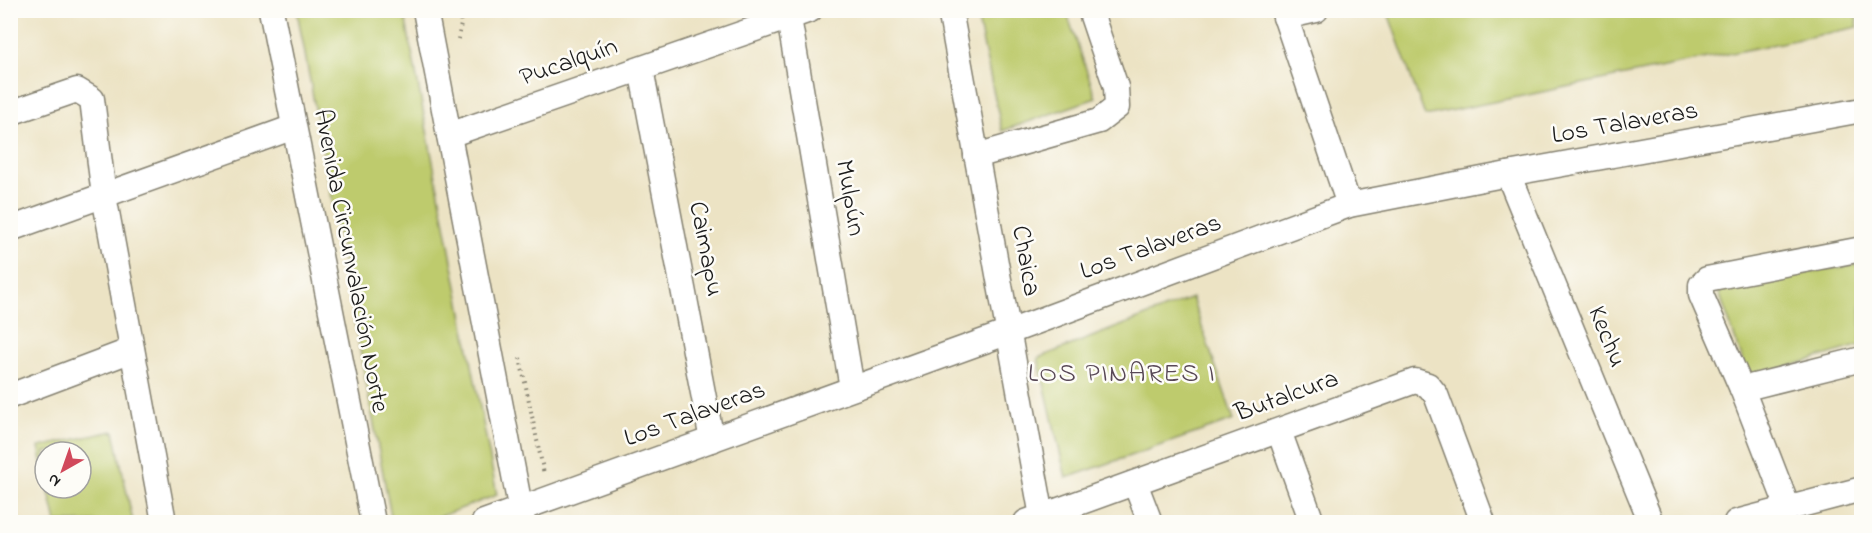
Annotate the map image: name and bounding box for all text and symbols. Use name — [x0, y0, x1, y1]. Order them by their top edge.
street label: Pucalquín — [515, 29, 623, 97]
street label: Los Talaveras — [1549, 92, 1701, 156]
street label: Avenida Circunvalación Norte — [302, 106, 398, 416]
street label: Mulpún — [824, 157, 874, 239]
street label: Caimapu — [677, 198, 733, 300]
street label: Los Talaveras — [1075, 205, 1227, 291]
street label: Chaica — [1000, 223, 1050, 299]
street label: Kechu — [1577, 301, 1635, 373]
district label: LOS PINARES I — [1028, 355, 1216, 394]
street label: Butalcura — [1229, 361, 1344, 434]
street label: Los Talaveras — [619, 372, 771, 458]
north arrow — [33, 440, 93, 500]
text: N — [43, 467, 66, 493]

